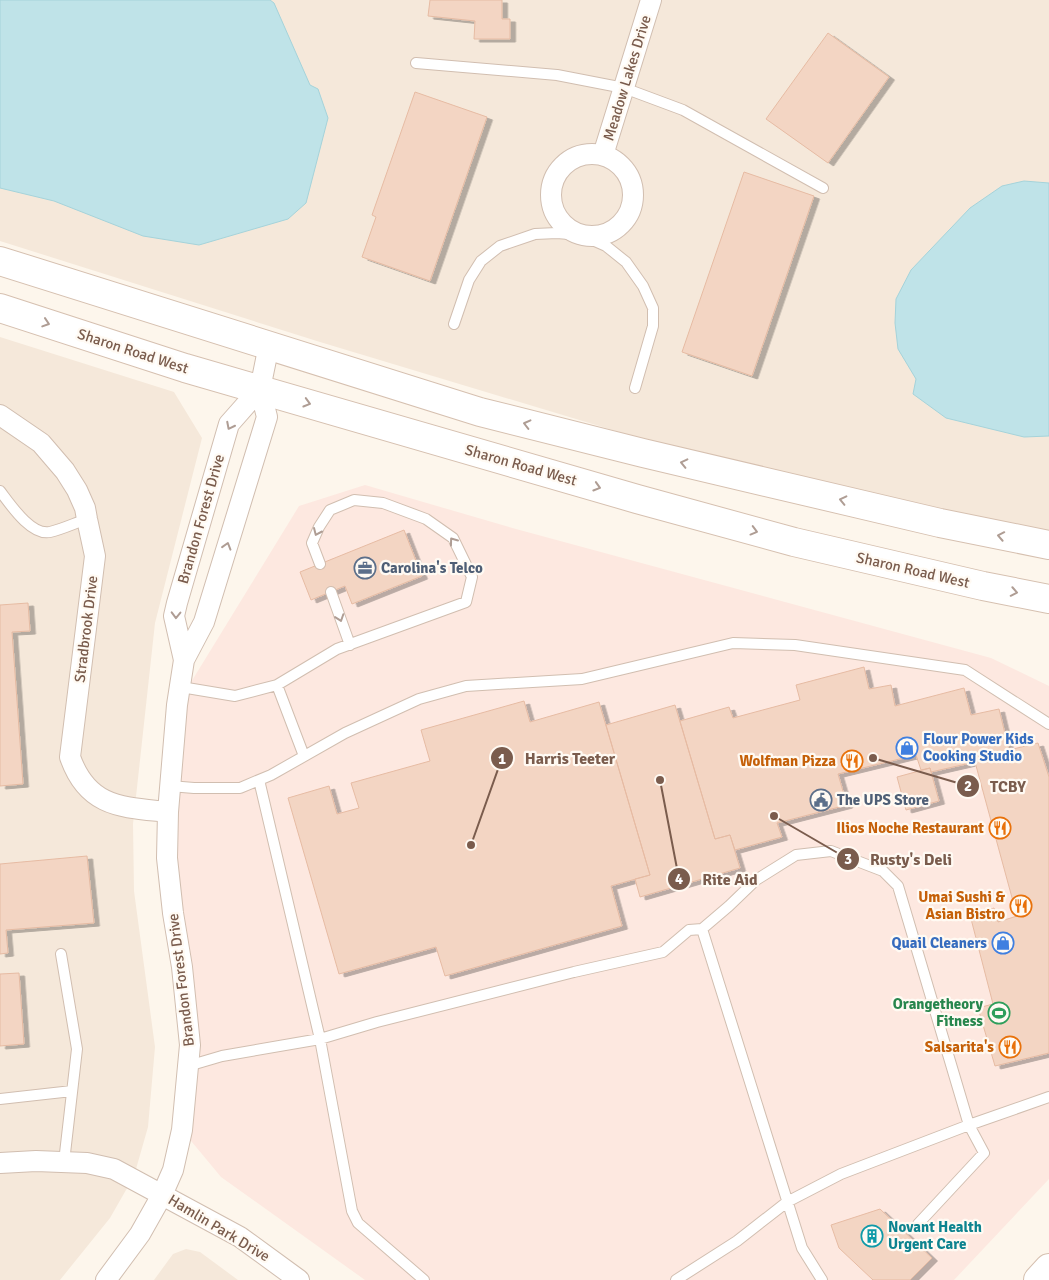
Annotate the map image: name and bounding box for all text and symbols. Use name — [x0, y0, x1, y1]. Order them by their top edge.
street label: Meadow Lakes Drive — [599, 13, 655, 143]
one-way arrow — [42, 317, 50, 327]
street label: Sharon Road West — [75, 325, 191, 377]
one-way arrow — [302, 398, 310, 408]
one-way arrow — [522, 419, 531, 430]
one-way arrow — [226, 421, 236, 430]
street label: Sharon Road West — [463, 440, 579, 490]
street label: Brandon Forest Drive — [174, 452, 228, 586]
one-way arrow — [680, 458, 689, 469]
one-way arrow — [593, 482, 601, 492]
one-way arrow — [838, 495, 847, 506]
one-way arrow — [749, 526, 757, 536]
one-way arrow — [313, 527, 324, 536]
one-way arrow — [997, 531, 1006, 541]
one-way arrow — [450, 537, 459, 547]
one-way arrow — [222, 543, 232, 551]
street label: Sharon Road West — [855, 548, 971, 592]
office icon: Carolina's Telco — [353, 556, 377, 580]
place label: Carolina's Telco — [381, 559, 483, 577]
street label: Stradbrook Drive — [71, 574, 101, 684]
one-way arrow — [1010, 586, 1019, 597]
one-way arrow — [170, 612, 181, 620]
one-way arrow — [335, 614, 345, 622]
place label: Flour Power Kids Cooking Studio — [923, 730, 1034, 765]
shop icon: Flour Power Kids Cooking Studio — [895, 736, 919, 760]
callout: Harris Teeter — [490, 743, 625, 774]
text: Harris Teeter — [525, 749, 616, 769]
restaurant icon: Wolfman Pizza — [840, 749, 864, 773]
text: 1 — [498, 750, 506, 768]
place label: Wolfman Pizza — [739, 752, 836, 770]
callout: TCBY — [955, 770, 1036, 801]
text: 2 — [964, 777, 972, 795]
text: TCBY — [990, 777, 1026, 797]
public building icon: The UPS Store — [809, 788, 833, 812]
place label: The UPS Store — [837, 791, 929, 809]
restaurant icon: Ilios Noche Restaurant — [988, 816, 1012, 840]
place label: Ilios Noche Restaurant — [836, 819, 984, 837]
callout: Rusty's Deli — [835, 844, 962, 875]
text: 3 — [844, 850, 852, 868]
text: Rusty's Deli — [870, 850, 952, 870]
callout: Rite Aid — [667, 864, 767, 895]
text: 4 — [675, 870, 683, 888]
text: Rite Aid — [702, 870, 758, 890]
place label: Umai Sushi & Asian Bistro — [918, 888, 1005, 923]
restaurant icon: Umai Sushi & Asian Bistro — [1009, 894, 1033, 918]
street label: Brandon Forest Drive — [164, 912, 198, 1048]
shop icon: Quail Cleaners — [991, 931, 1015, 955]
place label: Quail Cleaners — [891, 934, 987, 952]
place label: Orangetheory Fitness — [893, 995, 984, 1030]
sports icon: Orangetheory Fitness — [987, 1001, 1011, 1025]
restaurant icon: Salsarita's — [998, 1035, 1022, 1059]
place label: Salsarita's — [925, 1038, 994, 1056]
street label: Hamlin Park Drive — [165, 1191, 273, 1265]
place label: Novant Health Urgent Care — [888, 1218, 982, 1253]
building icon: Novant Health Urgent Care — [860, 1224, 884, 1248]

